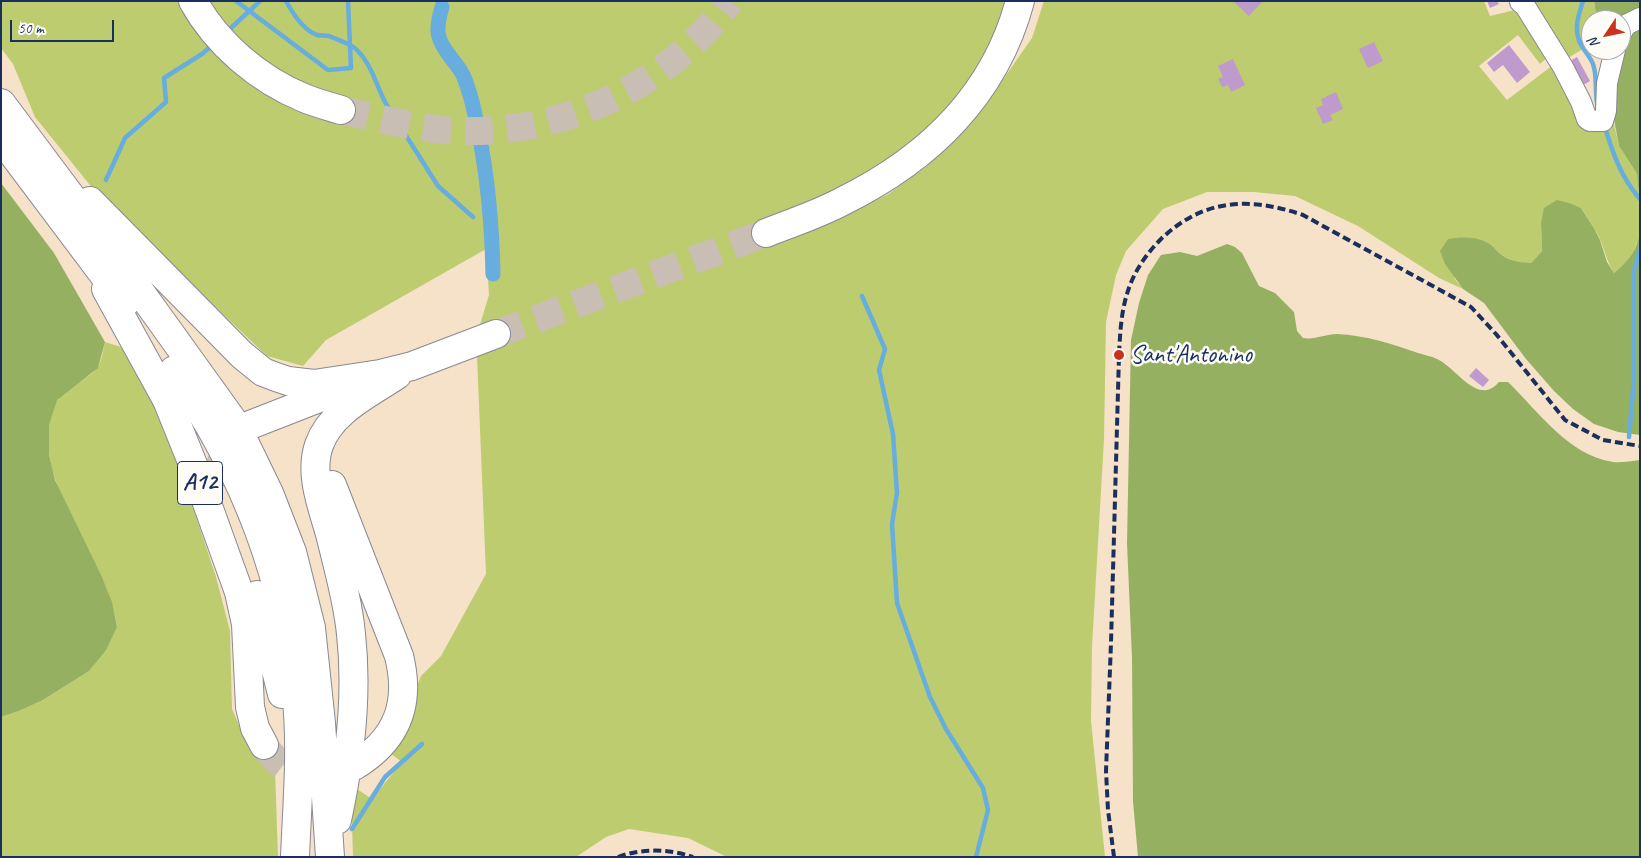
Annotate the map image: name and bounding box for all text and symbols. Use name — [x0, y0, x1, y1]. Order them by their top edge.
scale bar — [12, 10, 116, 42]
north arrow — [1581, 10, 1631, 60]
text: 50 m — [18, 19, 44, 38]
text: N — [1585, 35, 1603, 51]
place label: Sant'Antonino — [1130, 340, 1252, 370]
marker: Sant'Antonino — [1112, 348, 1126, 362]
road number: A12 — [178, 462, 222, 504]

